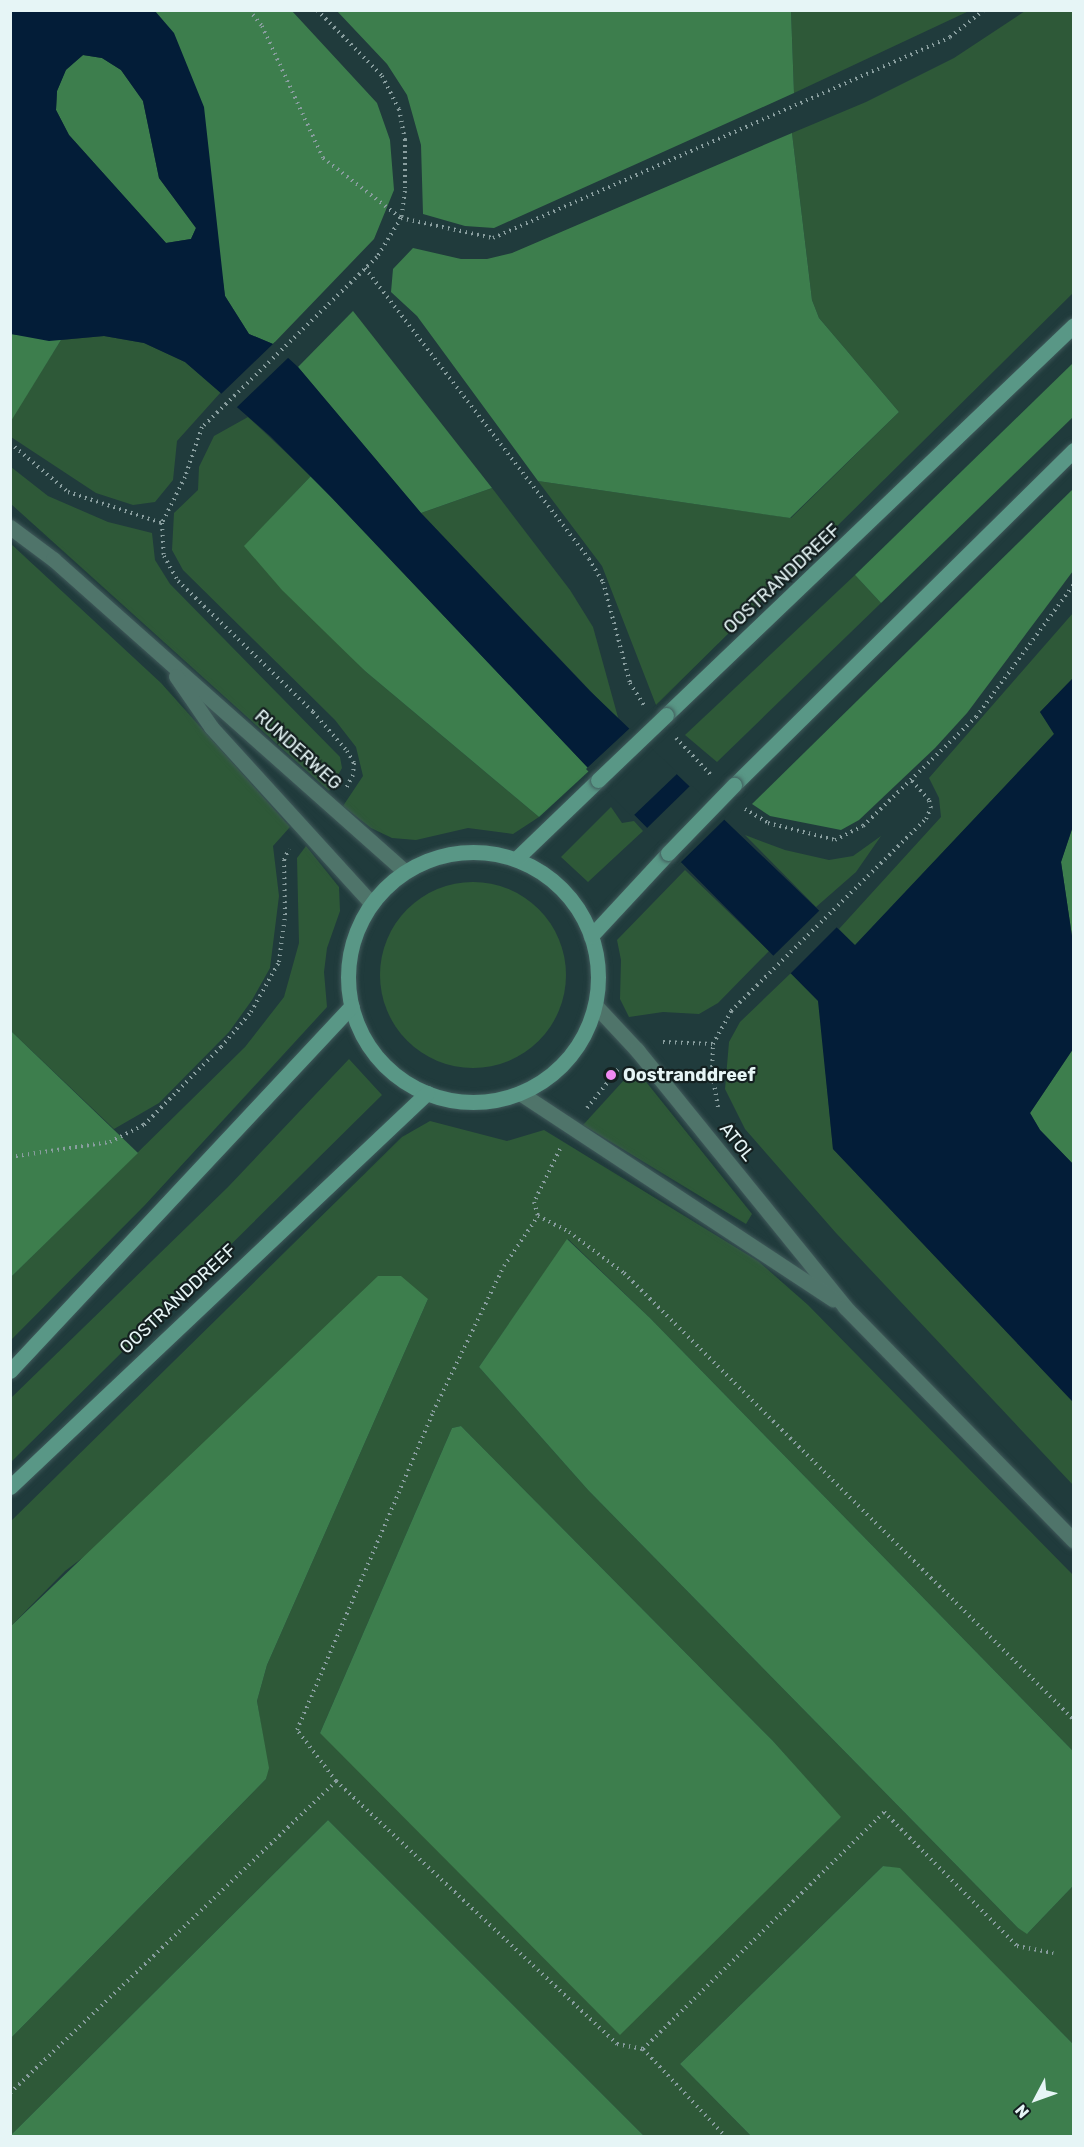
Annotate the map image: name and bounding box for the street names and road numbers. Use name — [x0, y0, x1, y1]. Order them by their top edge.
street label: OOSTRANDDREEF — [719, 520, 845, 638]
street label: RUNDERWEG — [250, 705, 346, 795]
street label: ATOL — [715, 1118, 759, 1166]
street label: OOSTRANDDREEF — [115, 1240, 241, 1358]

